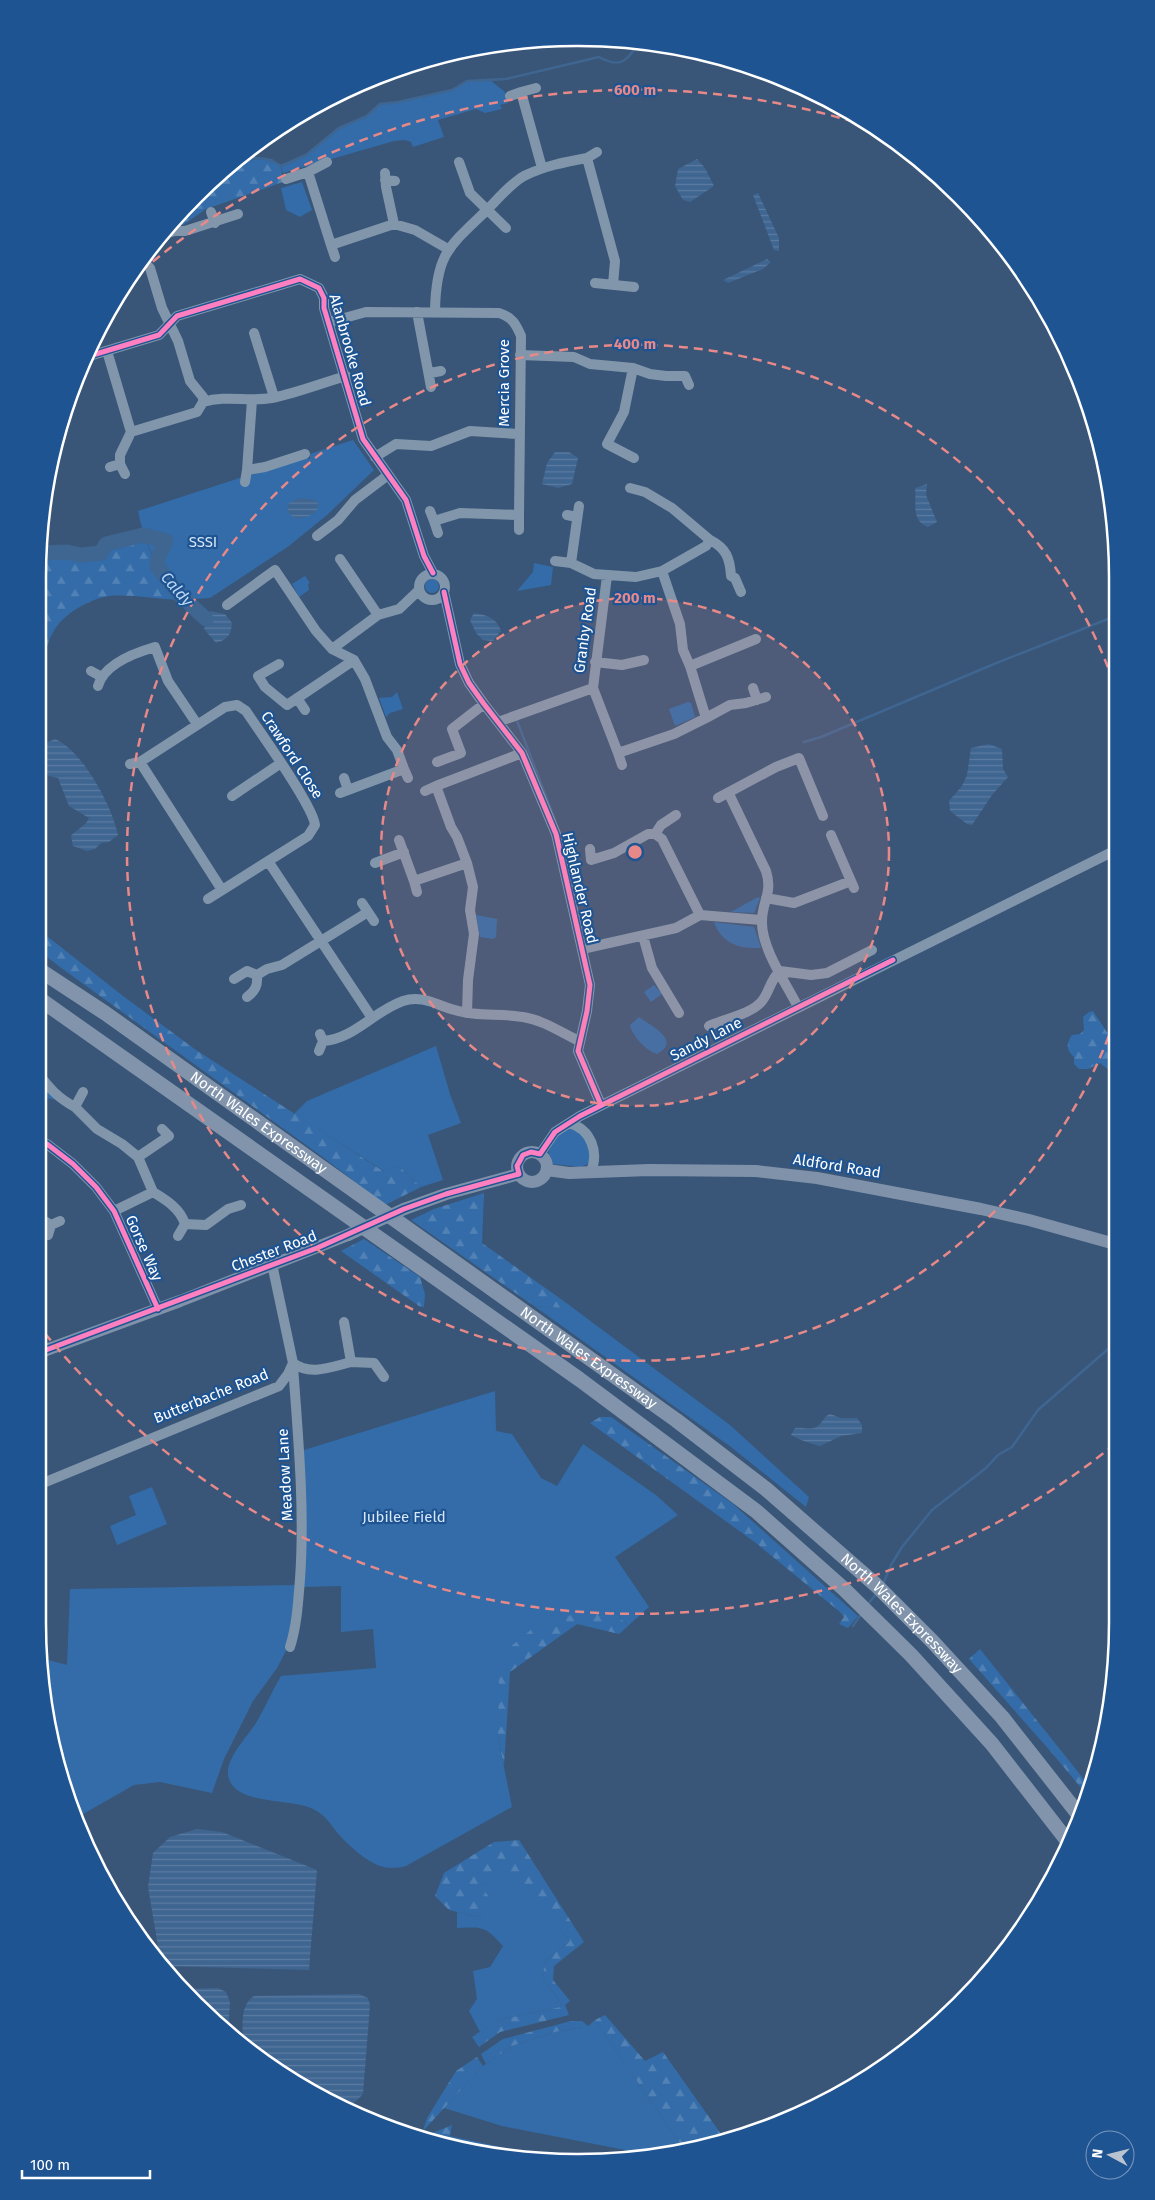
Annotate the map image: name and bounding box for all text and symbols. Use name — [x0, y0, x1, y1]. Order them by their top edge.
text: 600 m — [614, 81, 656, 99]
street label: Alanbrooke Road — [325, 292, 375, 408]
text: 400 m — [614, 335, 656, 353]
street label: Mercia Grove — [495, 339, 513, 427]
park label: SSSI — [189, 533, 217, 551]
water label: Caldy — [157, 568, 198, 611]
street label: Granby Road — [570, 586, 600, 674]
text: 200 m — [614, 589, 656, 607]
street label: Crawford Close — [257, 708, 327, 802]
street label: Highlander Road — [558, 831, 602, 945]
centre of rings — [626, 843, 644, 861]
street label: Sandy Lane — [667, 1013, 745, 1065]
street label: North Wales Expressway — [187, 1068, 331, 1178]
street label: Aldford Road — [792, 1150, 882, 1182]
street label: Gorse Way — [122, 1212, 167, 1284]
street label: Chester Road — [229, 1226, 319, 1276]
street label: North Wales Expressway — [517, 1303, 661, 1413]
street label: Butterbache Road — [151, 1365, 271, 1427]
street label: Meadow Lane — [274, 1428, 296, 1522]
park label: Jubilee Field — [362, 1508, 446, 1526]
street label: North Wales Expressway — [837, 1549, 967, 1678]
north arrow — [1085, 2130, 1135, 2180]
scale bar — [22, 2148, 150, 2180]
text: N — [1089, 2148, 1107, 2159]
text: 100 m — [30, 2156, 70, 2174]

